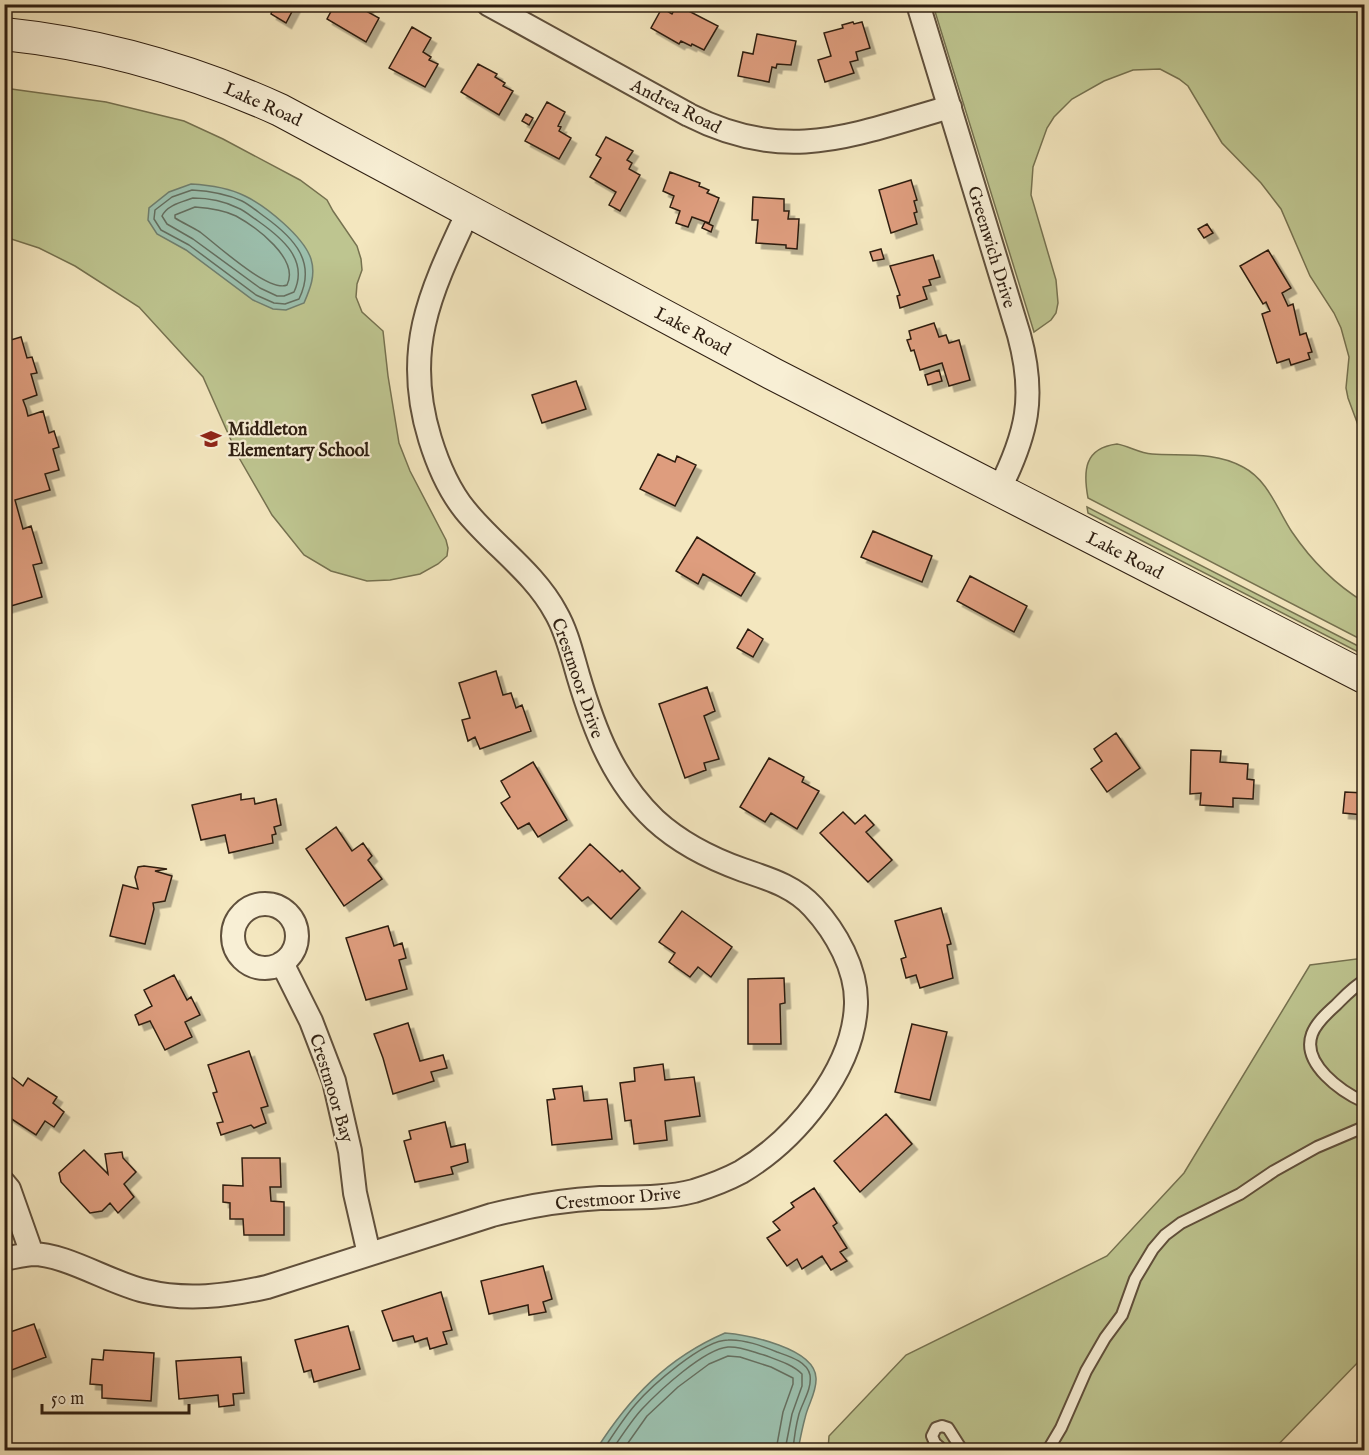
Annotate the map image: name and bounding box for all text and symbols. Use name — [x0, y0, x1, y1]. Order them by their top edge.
street label: Andrea Road — [625, 74, 725, 140]
street label: Lake Road — [220, 78, 305, 133]
street label: Greenwich Drive — [961, 184, 1020, 311]
street label: Lake Road — [650, 303, 735, 362]
place label: Middleton Elementary School — [228, 419, 370, 463]
school or university icon: Middleton Elementary School — [199, 427, 223, 451]
street label: Lake Road — [1082, 527, 1167, 586]
street label: Crestmoor Drive — [545, 615, 608, 742]
street label: Crestmoor Bay — [303, 1031, 358, 1146]
street label: Crestmoor Drive — [554, 1183, 682, 1216]
scale bar — [42, 1377, 189, 1415]
text: 50 m — [51, 1388, 84, 1411]

